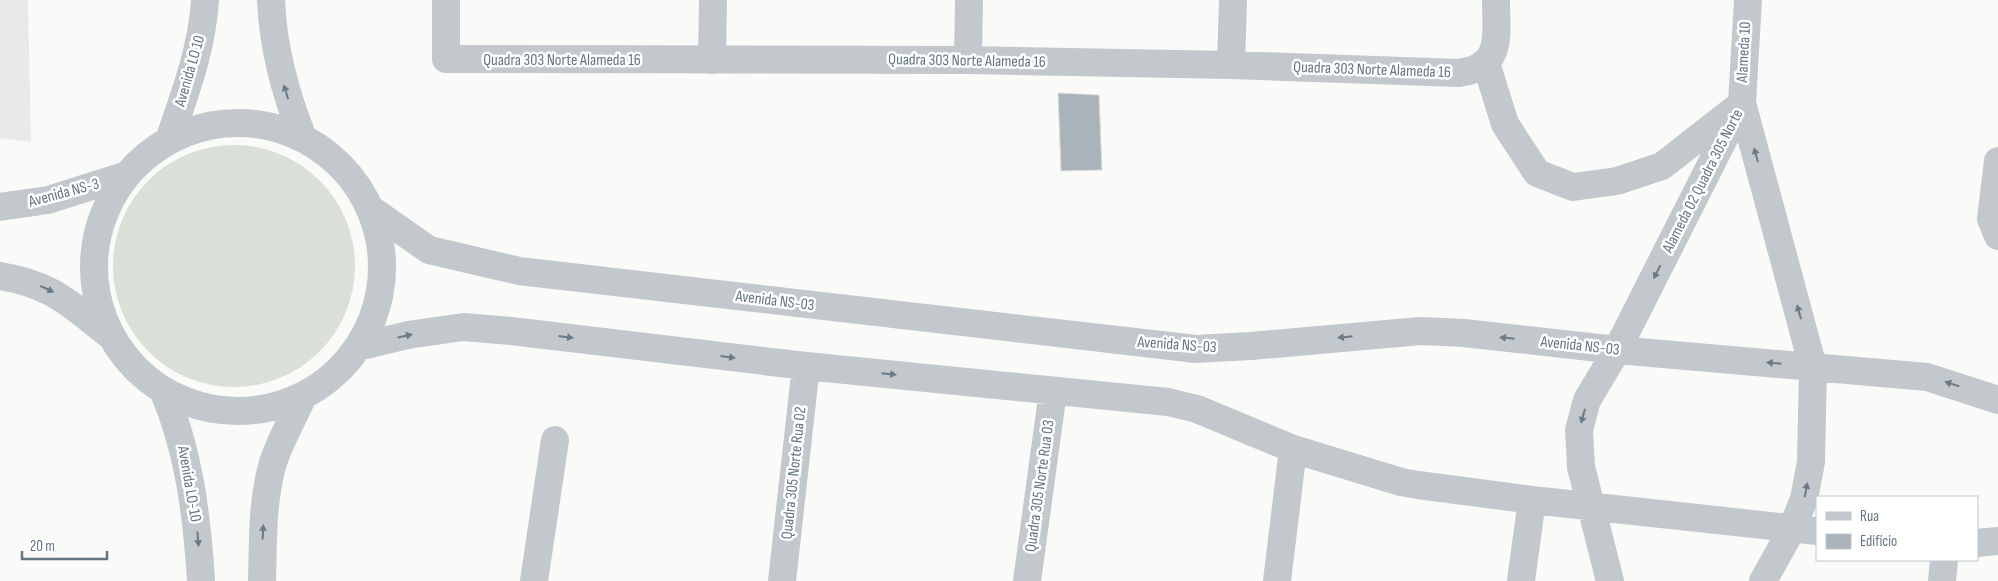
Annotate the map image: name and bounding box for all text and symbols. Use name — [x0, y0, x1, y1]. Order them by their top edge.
street label: Alameda 10 — [1733, 21, 1755, 84]
street label: Avenida LO 10 — [171, 33, 209, 110]
street label: Quadra 303 Norte Alameda 16 — [888, 50, 1046, 72]
street label: Quadra 303 Norte Alameda 16 — [483, 51, 641, 70]
street label: Quadra 303 Norte Alameda 16 — [1293, 58, 1451, 82]
one-way arrow — [282, 85, 290, 100]
street label: Alameda 02 Quadra 305 Norte — [1658, 106, 1747, 257]
one-way arrow — [1752, 148, 1760, 163]
street label: Avenida NS-3 — [26, 174, 101, 212]
one-way arrow — [1653, 264, 1661, 279]
one-way arrow — [40, 285, 54, 293]
street label: Avenida NS-03 — [734, 287, 815, 315]
one-way arrow — [1794, 305, 1802, 320]
one-way arrow — [398, 332, 413, 340]
street label: Avenida NS-03 — [1539, 332, 1620, 360]
one-way arrow — [559, 333, 575, 341]
street label: Avenida NS-03 — [1136, 333, 1217, 357]
one-way arrow — [1337, 333, 1353, 341]
one-way arrow — [1499, 334, 1515, 342]
one-way arrow — [720, 353, 736, 361]
one-way arrow — [1765, 359, 1781, 367]
one-way arrow — [882, 371, 898, 379]
one-way arrow — [1944, 380, 1959, 388]
street label: Quadra 305 Norte Rua 02 — [778, 406, 810, 540]
one-way arrow — [1579, 408, 1587, 424]
street label: Quadra 305 Norte Rua 03 — [1021, 419, 1059, 553]
street label: Avenida LO-10 — [173, 444, 205, 523]
one-way arrow — [1802, 481, 1810, 497]
legend — [1816, 496, 1978, 561]
text: Rua — [1860, 507, 1879, 526]
one-way arrow — [260, 524, 268, 540]
scale bar — [22, 528, 108, 560]
one-way arrow — [194, 531, 202, 547]
text: Edifício — [1860, 532, 1897, 551]
text: 20 m — [30, 537, 55, 556]

